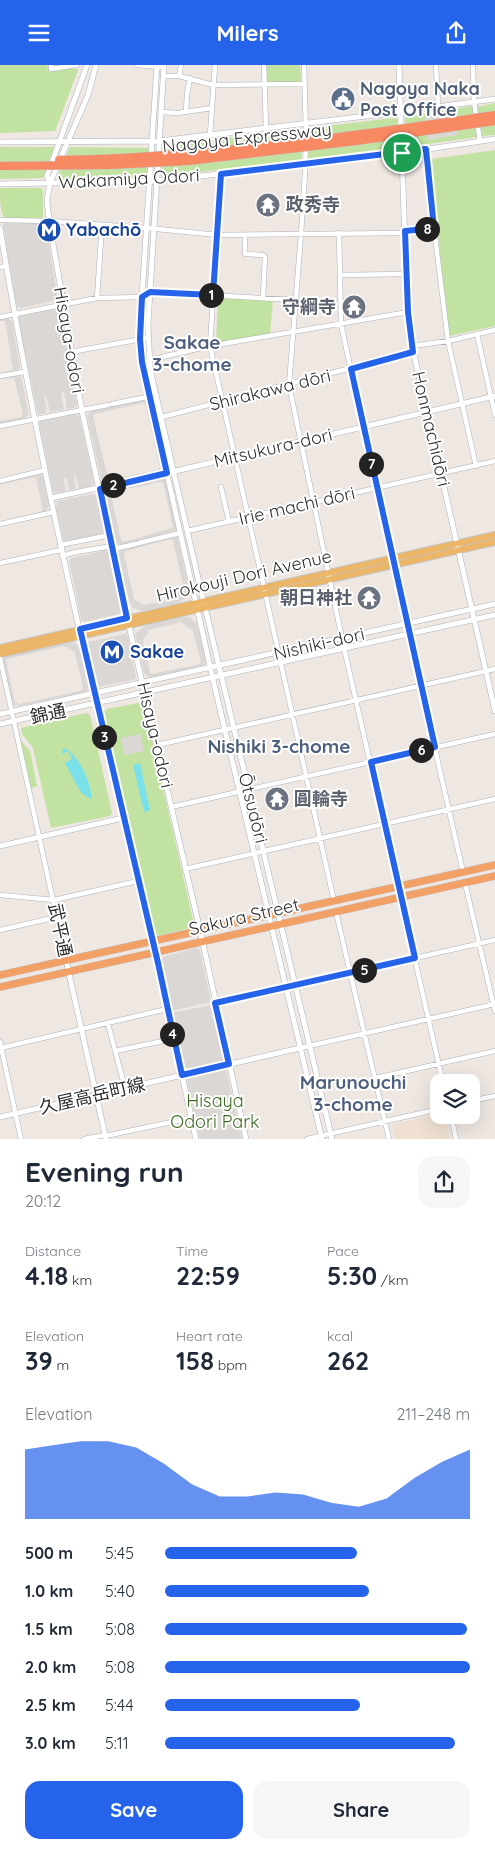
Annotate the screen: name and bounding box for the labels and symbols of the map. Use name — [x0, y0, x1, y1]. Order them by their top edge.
place label: Nagoya Naka Post Office — [360, 77, 480, 121]
public building icon: Nagoya Naka Post Office — [330, 86, 356, 112]
street label: Nagoya Expressway — [161, 117, 333, 158]
pin — [381, 132, 423, 174]
street label: Wakamiya Odori — [58, 163, 200, 194]
temple icon: 政秀寺 — [255, 192, 281, 218]
place label: 政秀寺 — [286, 193, 340, 216]
metro station icon: Yabachō — [36, 217, 62, 243]
pin: 8 — [414, 217, 440, 241]
place label: Yabachō — [66, 218, 141, 241]
pin: 1 — [198, 283, 224, 307]
street label: Hisaya-odori — [49, 285, 90, 395]
temple icon: 守綱寺 — [341, 294, 367, 320]
place label: 守綱寺 — [282, 295, 336, 318]
district label: Sakae 3-chome — [152, 330, 232, 376]
street label: Shirakawa dōri — [207, 363, 333, 416]
street label: Honmachidōri — [407, 369, 456, 489]
street label: Mitsukura-dori — [211, 423, 334, 472]
pin: 7 — [358, 451, 384, 477]
pin: 2 — [100, 473, 126, 497]
street label: Irie machi dōri — [237, 481, 357, 530]
street label: Hirokouji Dori Avenue — [154, 544, 334, 607]
temple icon: 朝日神社 — [356, 585, 382, 611]
place label: 朝日神社 — [280, 586, 352, 609]
street label: Nishiki-dori — [271, 622, 367, 665]
metro station icon: Sakae — [99, 639, 125, 665]
place label: Sakae — [130, 640, 184, 663]
street label: Hisaya-odori — [132, 680, 179, 790]
street label: 錦通 — [28, 699, 68, 729]
pin: 3 — [92, 725, 116, 749]
district label: Nishiki 3-chome — [207, 734, 351, 758]
pin: 6 — [408, 737, 434, 763]
street label: Ōtsudōri — [234, 770, 273, 845]
temple icon: 圓輪寺 — [264, 786, 290, 812]
place label: 圓輪寺 — [294, 787, 348, 810]
street label: Sakura Street — [186, 893, 301, 940]
street label: 武平通 — [44, 901, 77, 959]
pin: 5 — [352, 957, 376, 983]
pin: 4 — [160, 1021, 184, 1047]
district label: Marunouchi 3-chome — [300, 1070, 406, 1116]
street label: 久屋高岳町線 — [37, 1072, 147, 1119]
park label: Hisaya Odori Park — [170, 1089, 260, 1133]

